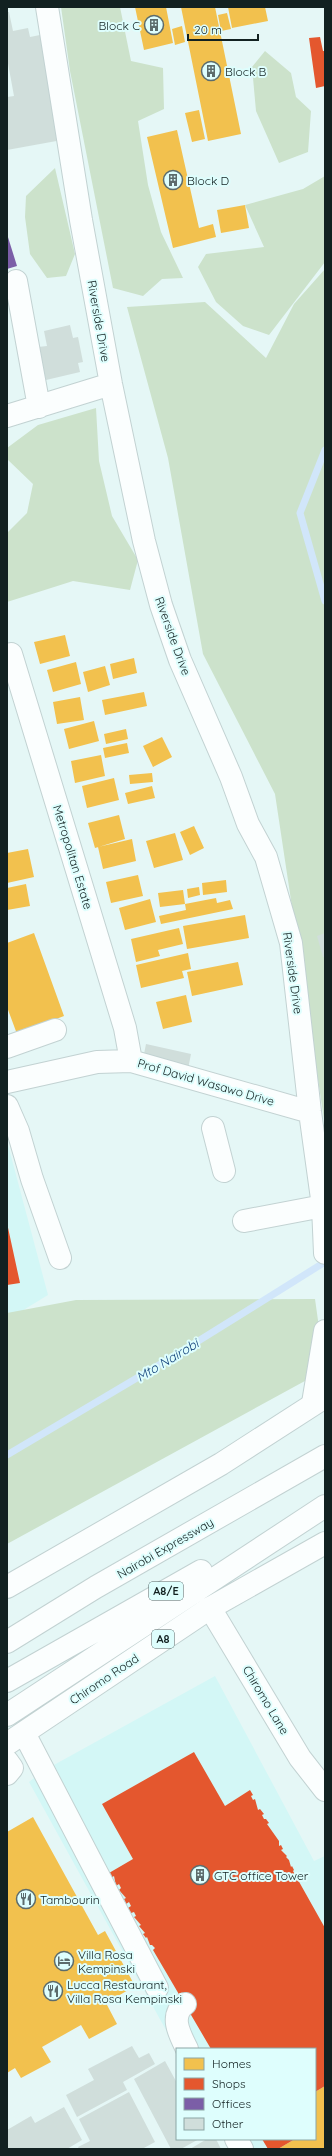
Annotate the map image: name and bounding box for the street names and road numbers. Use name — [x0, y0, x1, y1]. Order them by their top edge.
street label: Riverside Drive — [84, 279, 114, 363]
street label: Riverside Drive — [152, 595, 194, 678]
street label: Metropolitan Estate — [50, 803, 96, 911]
street label: Riverside Drive — [280, 931, 306, 1015]
street label: Prof David Wasawo Drive — [136, 1055, 276, 1109]
street label: Nairobi Expressway — [114, 1514, 216, 1582]
road number: A8/E — [149, 1582, 183, 1600]
road number: A8 — [152, 1630, 174, 1648]
street label: Chiromo Road — [67, 1650, 141, 1708]
street label: Chiromo Lane — [240, 1663, 293, 1737]

